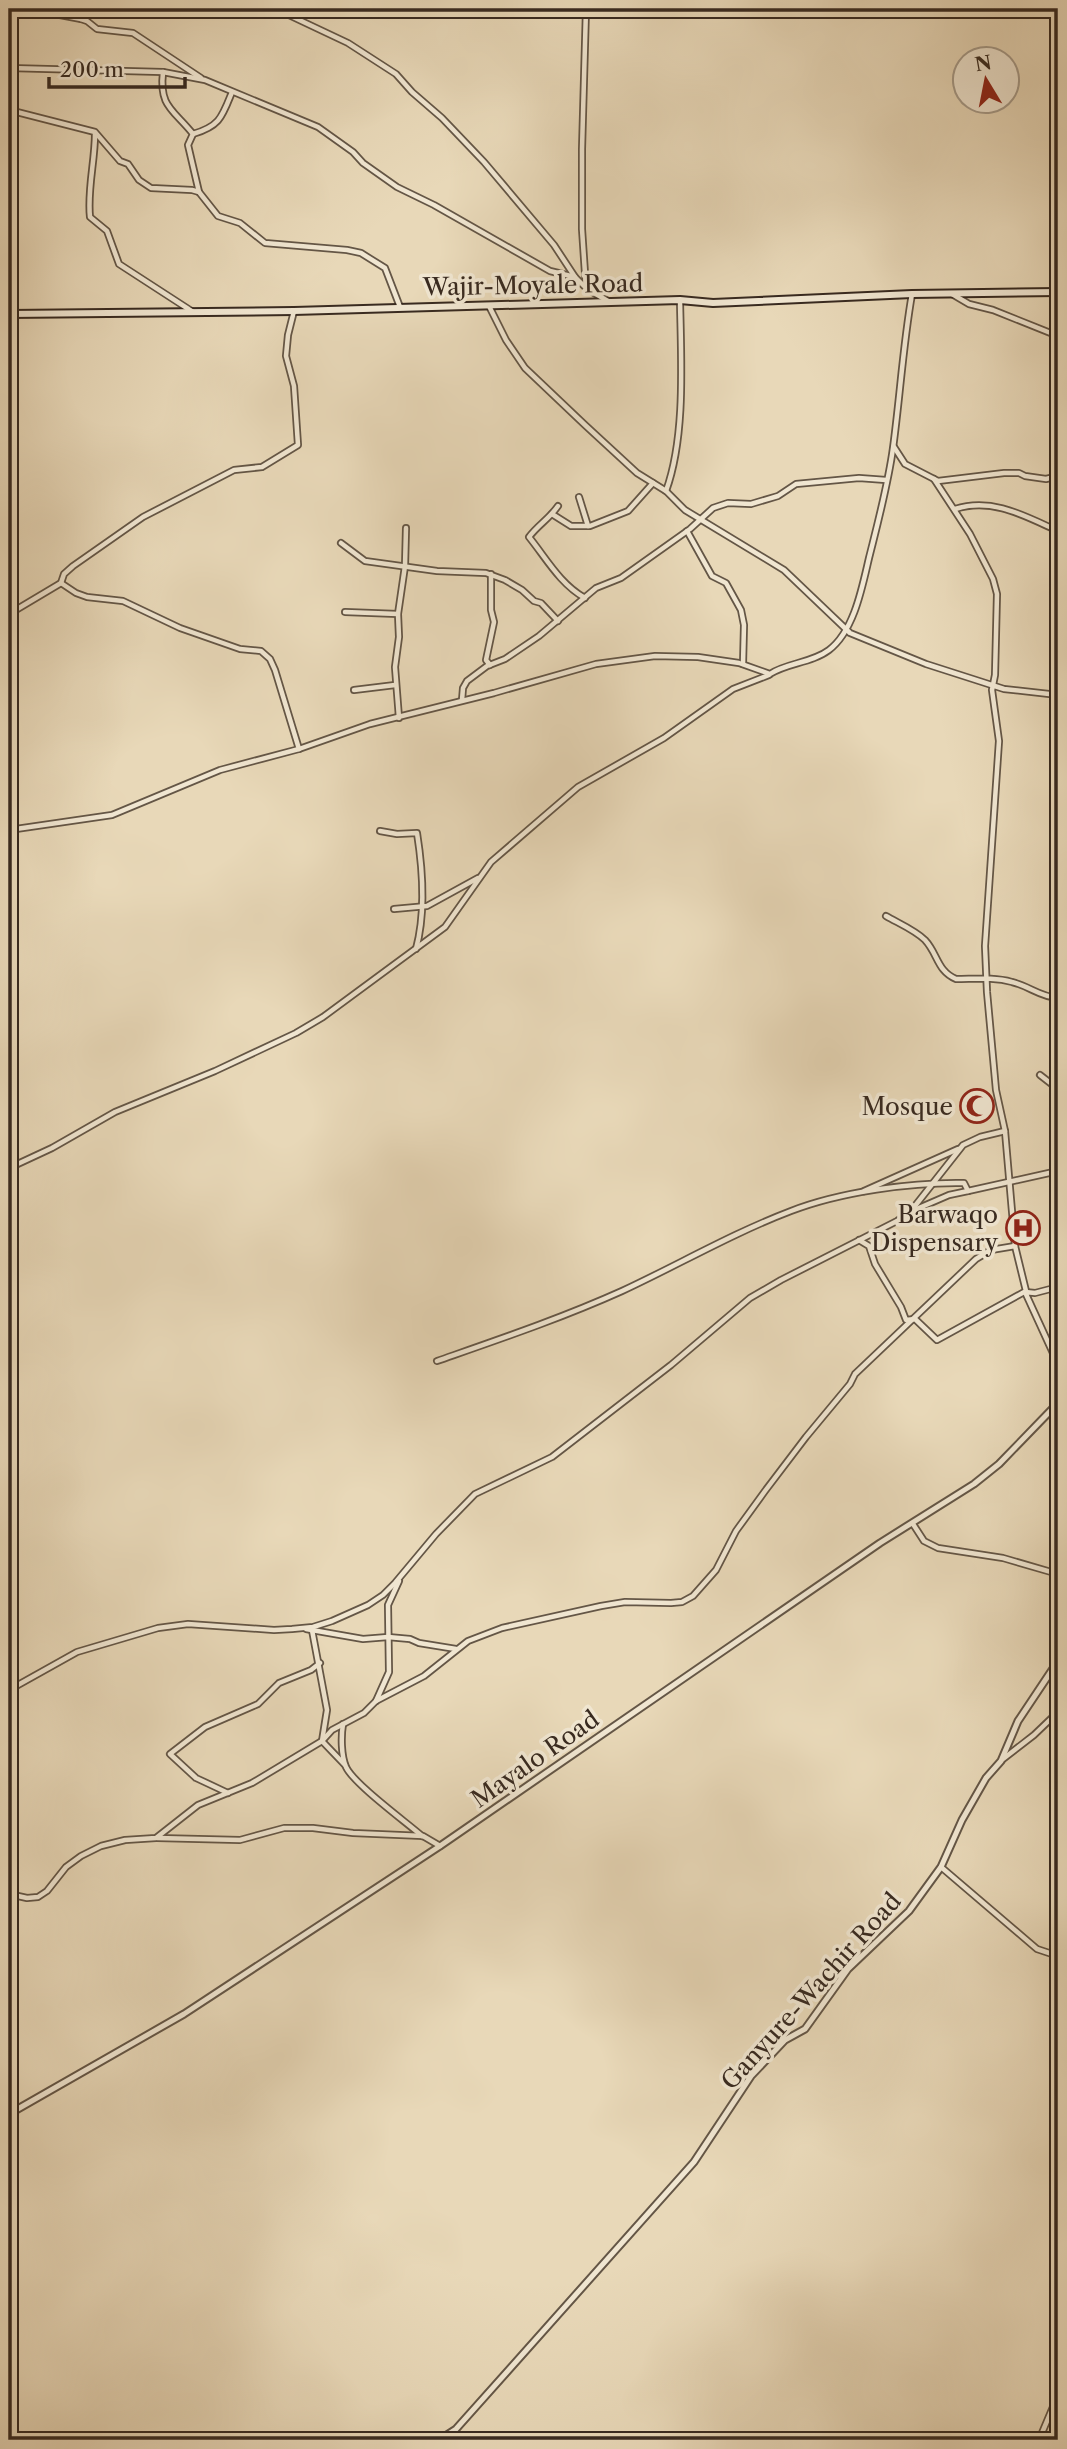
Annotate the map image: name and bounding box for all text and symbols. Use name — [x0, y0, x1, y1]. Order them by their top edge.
scale bar — [49, 46, 186, 90]
north arrow — [951, 46, 1021, 116]
text: N — [973, 51, 993, 77]
text: 200 m — [60, 57, 124, 82]
street label: Wajir-Moyale Road — [422, 269, 644, 301]
mosque icon: Mosque — [958, 1087, 996, 1125]
place label: Mosque — [861, 1092, 953, 1121]
place label: Barwaqo Dispensary — [871, 1200, 999, 1257]
hospital icon: Barwaqo Dispensary — [1004, 1209, 1042, 1247]
street label: Mayalo Road — [466, 1704, 605, 1814]
street label: Ganyure-Wachir Road — [715, 1886, 907, 2095]

